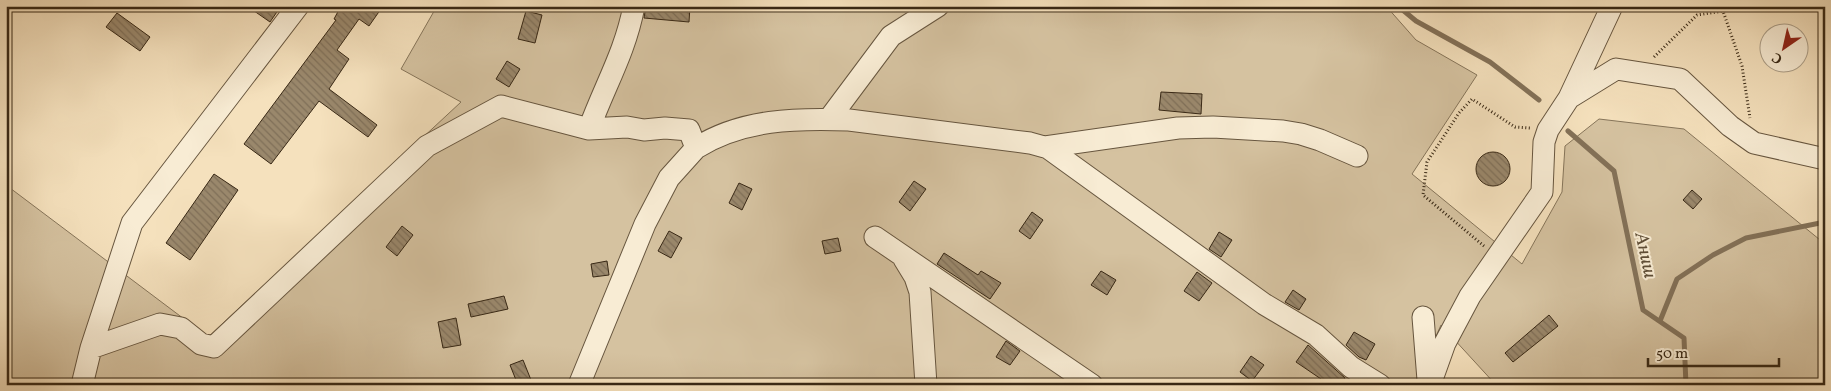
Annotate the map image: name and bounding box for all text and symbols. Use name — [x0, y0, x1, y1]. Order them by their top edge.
north arrow — [1758, 22, 1808, 72]
text: С — [1769, 47, 1787, 68]
water label: Аниш — [1627, 229, 1663, 281]
scale bar — [1648, 336, 1780, 368]
text: 50 m — [1656, 344, 1688, 365]

